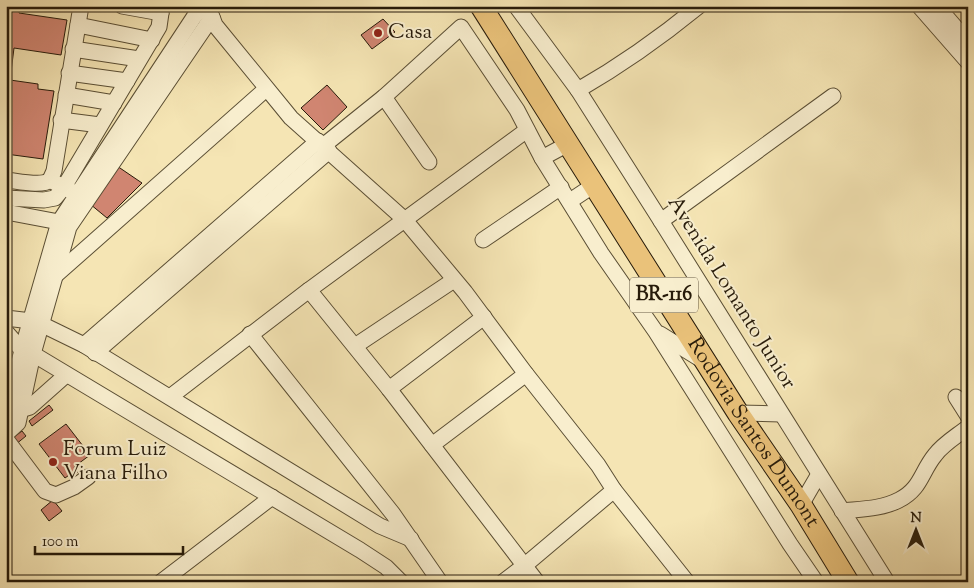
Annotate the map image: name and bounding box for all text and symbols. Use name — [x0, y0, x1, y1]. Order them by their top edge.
place label: Casa — [388, 18, 433, 48]
marker: Casa — [372, 27, 384, 39]
street label: Avenida Lomanto Junior — [659, 191, 803, 395]
road number: BR-116 — [630, 278, 698, 312]
street label: Rodovia Santos Dumont — [679, 332, 826, 534]
place label: Forum Luiz Viana Filho — [63, 435, 168, 489]
marker: Forum Luiz Viana Filho — [47, 456, 59, 468]
north arrow — [892, 506, 942, 556]
text: N — [910, 509, 922, 529]
scale bar — [35, 523, 182, 555]
text: 100 m — [42, 532, 79, 553]

